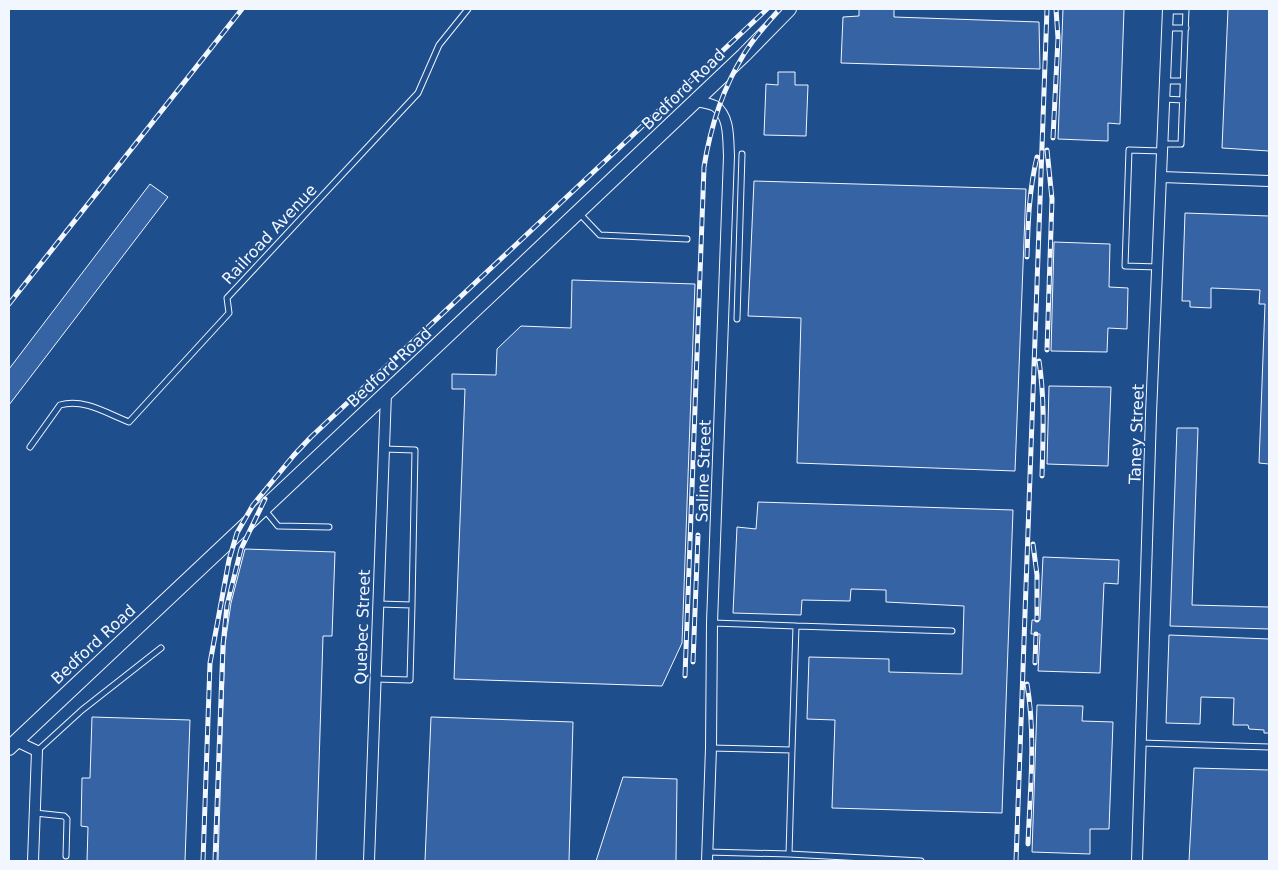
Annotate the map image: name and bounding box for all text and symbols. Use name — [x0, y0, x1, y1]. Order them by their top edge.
street label: Bedford Road — [638, 45, 729, 134]
street label: Railroad Avenue — [218, 180, 321, 288]
street label: Bedford Road — [343, 324, 435, 411]
street label: Taney Street — [1125, 384, 1148, 485]
street label: Saline Street — [692, 419, 715, 523]
street label: Quebec Street — [351, 569, 374, 685]
street label: Bedford Road — [47, 601, 139, 688]

